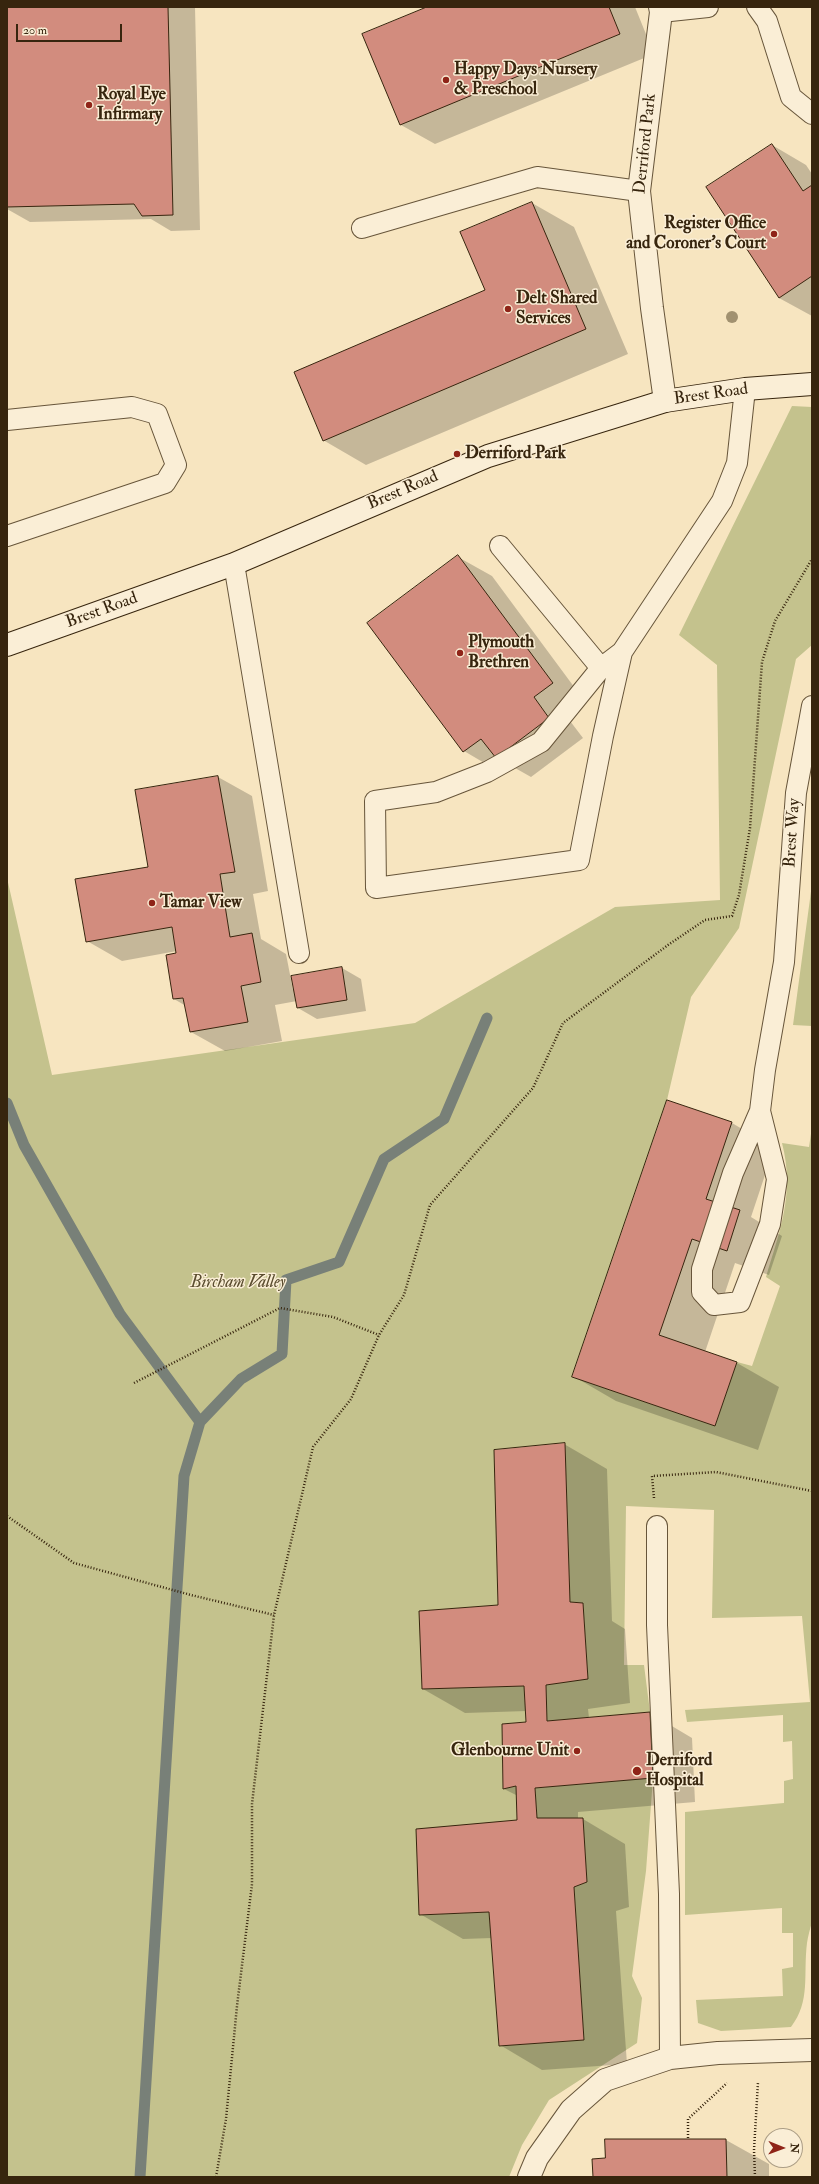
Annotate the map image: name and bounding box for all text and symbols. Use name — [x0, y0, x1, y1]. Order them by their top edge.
scale bar — [18, 16, 124, 42]
text: 20 m — [23, 23, 47, 38]
place label: Happy Days Nursery & Preschool — [454, 60, 597, 100]
marker: Happy Days Nursery & Preschool — [441, 75, 451, 85]
place label: Royal Eye Infirmary — [97, 85, 166, 125]
street label: Derriford Park — [631, 93, 661, 195]
marker: Royal Eye Infirmary — [84, 100, 94, 110]
place label: Register Office and Coroner's Court — [626, 214, 766, 254]
marker: Register Office and Coroner's Court — [769, 229, 779, 239]
place label: Delt Shared Services — [516, 289, 597, 329]
marker: Delt Shared Services — [503, 304, 513, 314]
street label: Brest Road — [673, 380, 749, 410]
place label: Derriford Park — [465, 444, 566, 464]
marker: Derriford Park — [452, 449, 462, 459]
street label: Brest Road — [365, 467, 441, 515]
street label: Brest Road — [63, 589, 141, 633]
place label: Plymouth Brethren — [468, 633, 534, 673]
marker: Plymouth Brethren — [455, 648, 465, 658]
street label: Brest Way — [780, 798, 806, 868]
place label: Tamar View — [160, 893, 242, 913]
marker: Tamar View — [147, 898, 157, 908]
park label: Bircham Valley — [190, 1273, 286, 1293]
place label: Glenbourne Unit — [451, 1741, 569, 1761]
marker: Glenbourne Unit — [572, 1746, 582, 1756]
place label: Derriford Hospital — [646, 1751, 712, 1791]
marker: Derriford Hospital — [631, 1765, 643, 1777]
north arrow — [763, 2128, 803, 2168]
text: N — [788, 2143, 801, 2153]

